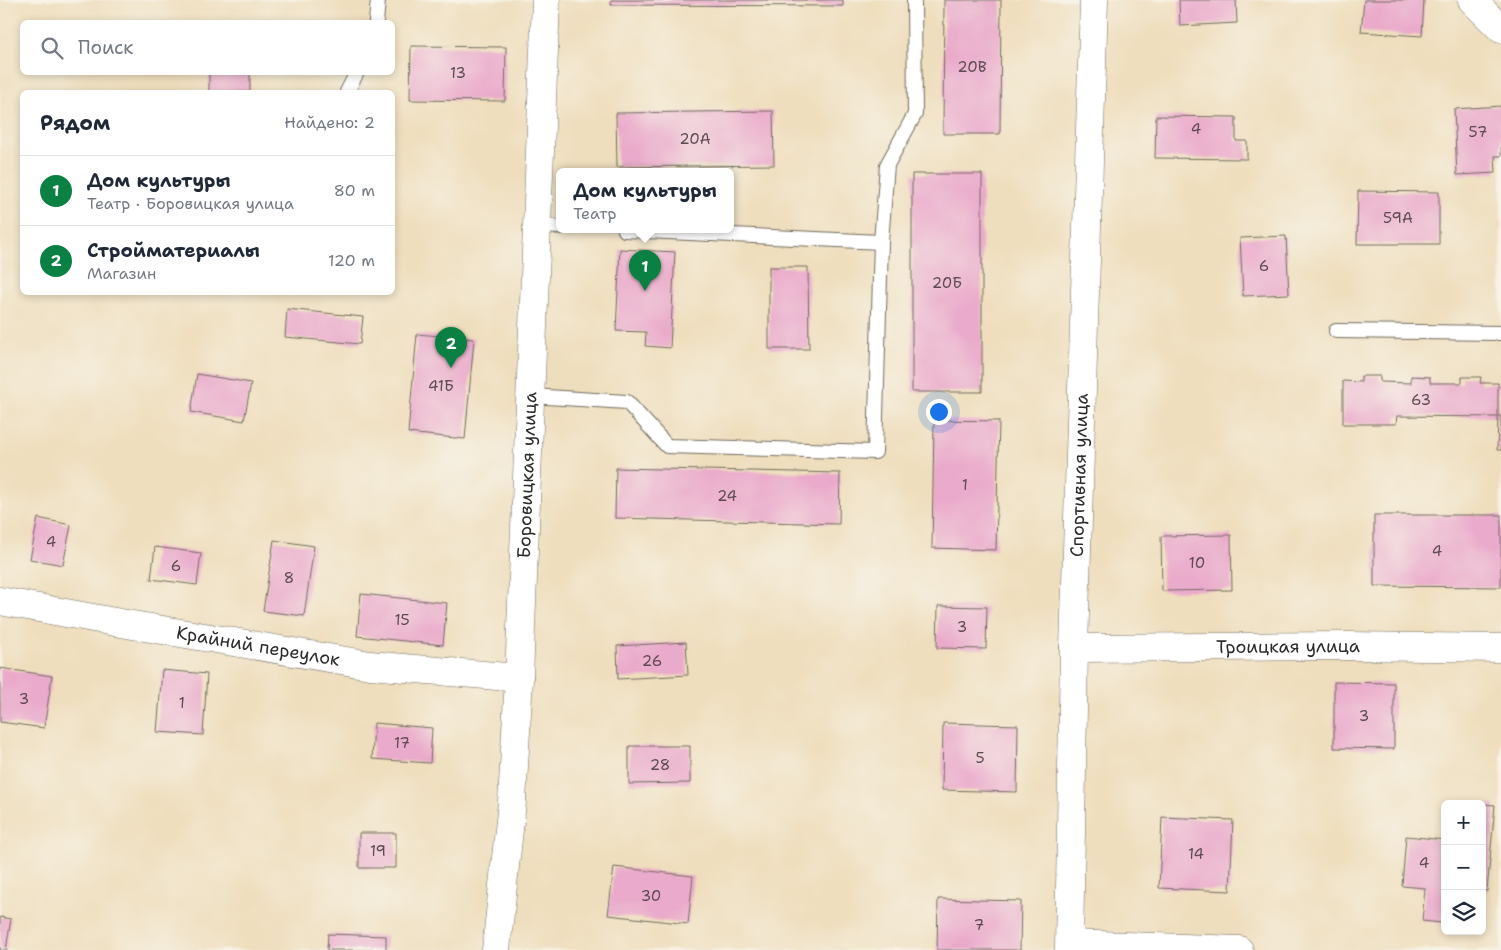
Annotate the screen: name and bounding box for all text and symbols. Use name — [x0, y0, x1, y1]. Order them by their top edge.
search box — [20, 20, 395, 75]
icon: search — [38, 34, 66, 62]
text: Поиск — [78, 35, 133, 60]
house number: 20В — [957, 57, 987, 77]
house number: 13 — [450, 63, 466, 83]
text: Рядом — [40, 109, 110, 137]
text: Найдено: 2 — [284, 112, 375, 133]
house number: 4 — [1191, 119, 1201, 139]
house number: 57 — [1469, 122, 1487, 142]
house number: 20А — [679, 129, 711, 149]
text: Дом культуры — [87, 168, 231, 193]
popup — [556, 168, 734, 233]
text: Дом культуры — [573, 178, 717, 203]
text: 1 — [52, 180, 60, 201]
text: 80 m — [334, 180, 375, 201]
text: Театр · Боровицкая улица — [87, 193, 294, 214]
text: Театр — [573, 203, 616, 224]
house number: 59А — [1383, 208, 1413, 228]
text: Стройматериалы — [87, 238, 260, 263]
text: 2 — [50, 250, 62, 271]
text: 120 m — [328, 250, 375, 271]
pin: 1 — [629, 250, 661, 291]
house number: 6 — [1259, 256, 1269, 276]
text: Магазин — [87, 263, 156, 284]
house number: 20Б — [932, 273, 962, 293]
pin: 2 — [435, 327, 467, 368]
house number: 41Б — [428, 376, 454, 396]
house number: 63 — [1411, 390, 1431, 410]
street label: Боровицкая улица — [512, 391, 542, 559]
street label: Спортивная улица — [1065, 393, 1094, 557]
your location — [926, 399, 952, 425]
house number: 1 — [962, 475, 968, 495]
house number: 24 — [717, 486, 737, 506]
house number: 4 — [46, 532, 56, 552]
house number: 4 — [1432, 541, 1442, 561]
house number: 10 — [1189, 553, 1205, 573]
house number: 6 — [171, 556, 181, 576]
house number: 8 — [284, 568, 294, 588]
house number: 15 — [394, 610, 410, 630]
house number: 3 — [957, 617, 967, 637]
street label: Крайний переулок — [175, 621, 342, 672]
street label: Троицкая улица — [1216, 634, 1360, 659]
house number: 26 — [642, 651, 662, 671]
house number: 3 — [19, 689, 29, 709]
house number: 1 — [179, 693, 185, 713]
house number: 3 — [1359, 706, 1369, 726]
house number: 17 — [394, 733, 410, 753]
house number: 5 — [975, 748, 985, 768]
house number: 28 — [650, 755, 670, 775]
map controls — [1441, 800, 1486, 935]
button: + — [1441, 800, 1486, 845]
house number: 19 — [370, 841, 386, 861]
house number: 14 — [1188, 844, 1204, 864]
button: − — [1441, 845, 1486, 890]
house number: 4 — [1419, 853, 1429, 873]
house number: 30 — [641, 886, 661, 906]
button: layers — [1441, 890, 1486, 935]
house number: 7 — [974, 915, 984, 935]

